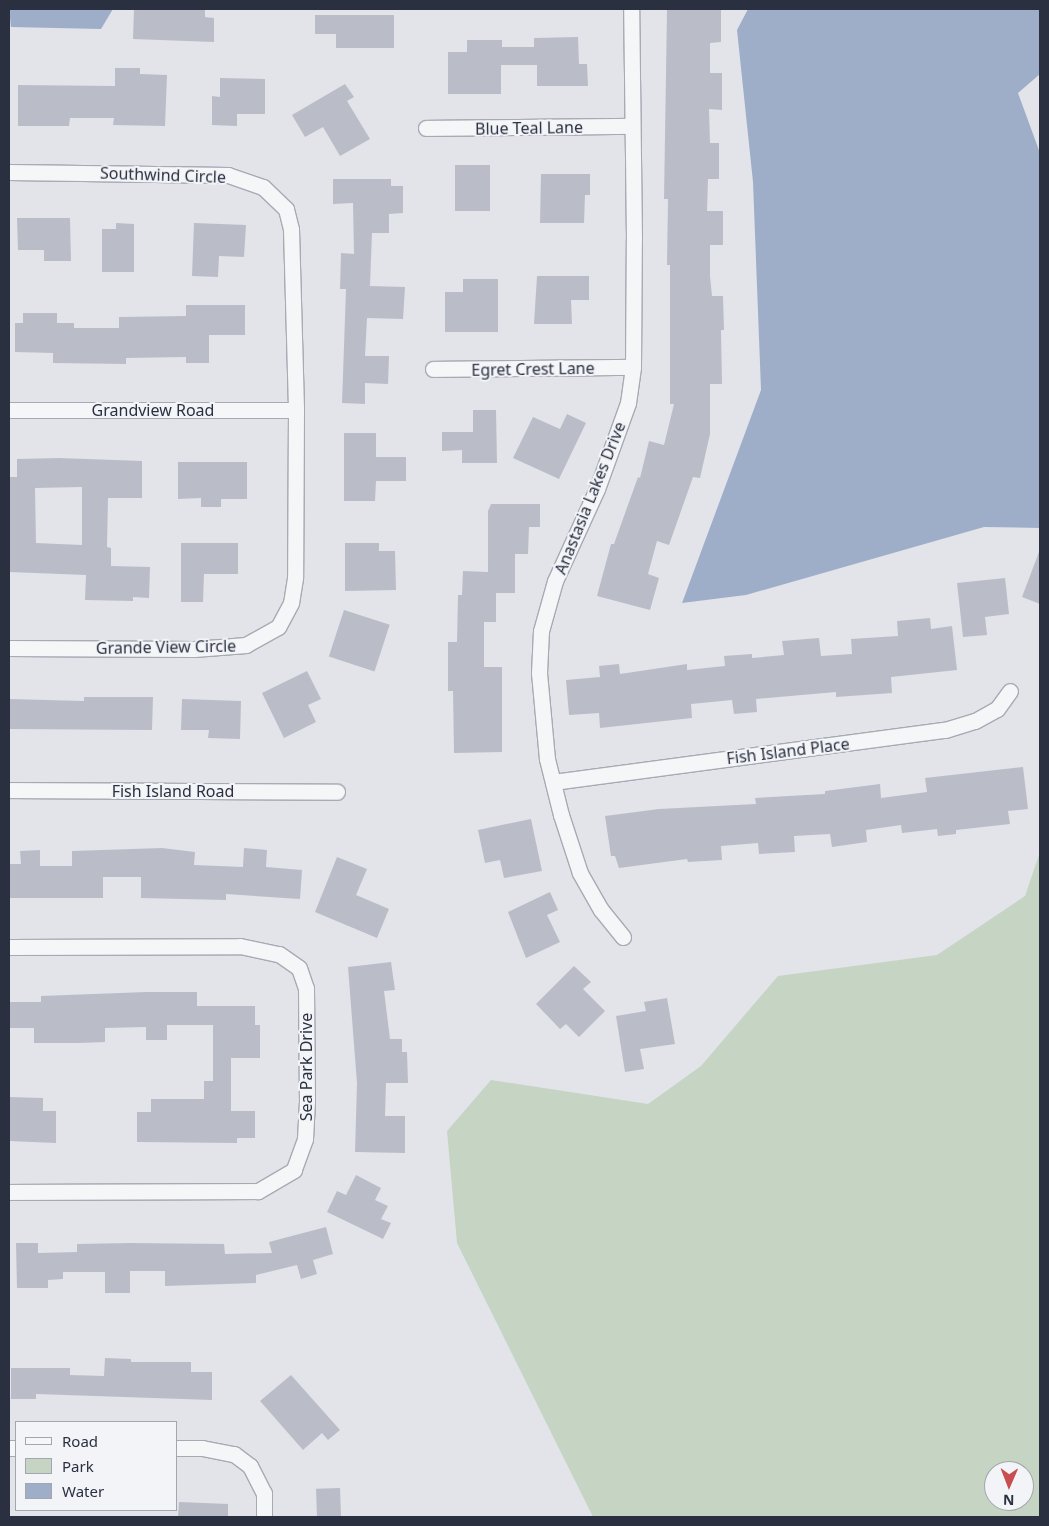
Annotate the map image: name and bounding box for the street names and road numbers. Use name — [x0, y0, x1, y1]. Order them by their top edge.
street label: Blue Teal Lane — [475, 117, 583, 139]
street label: Southwind Circle — [100, 163, 226, 187]
street label: Egret Crest Lane — [471, 358, 595, 380]
street label: Grandview Road — [92, 400, 214, 420]
street label: Anastasia Lakes Drive — [551, 419, 629, 577]
street label: Grande View Circle — [96, 636, 236, 658]
street label: Fish Island Place — [725, 734, 851, 768]
street label: Fish Island Road — [112, 781, 234, 801]
street label: Sea Park Drive — [296, 1013, 316, 1121]

